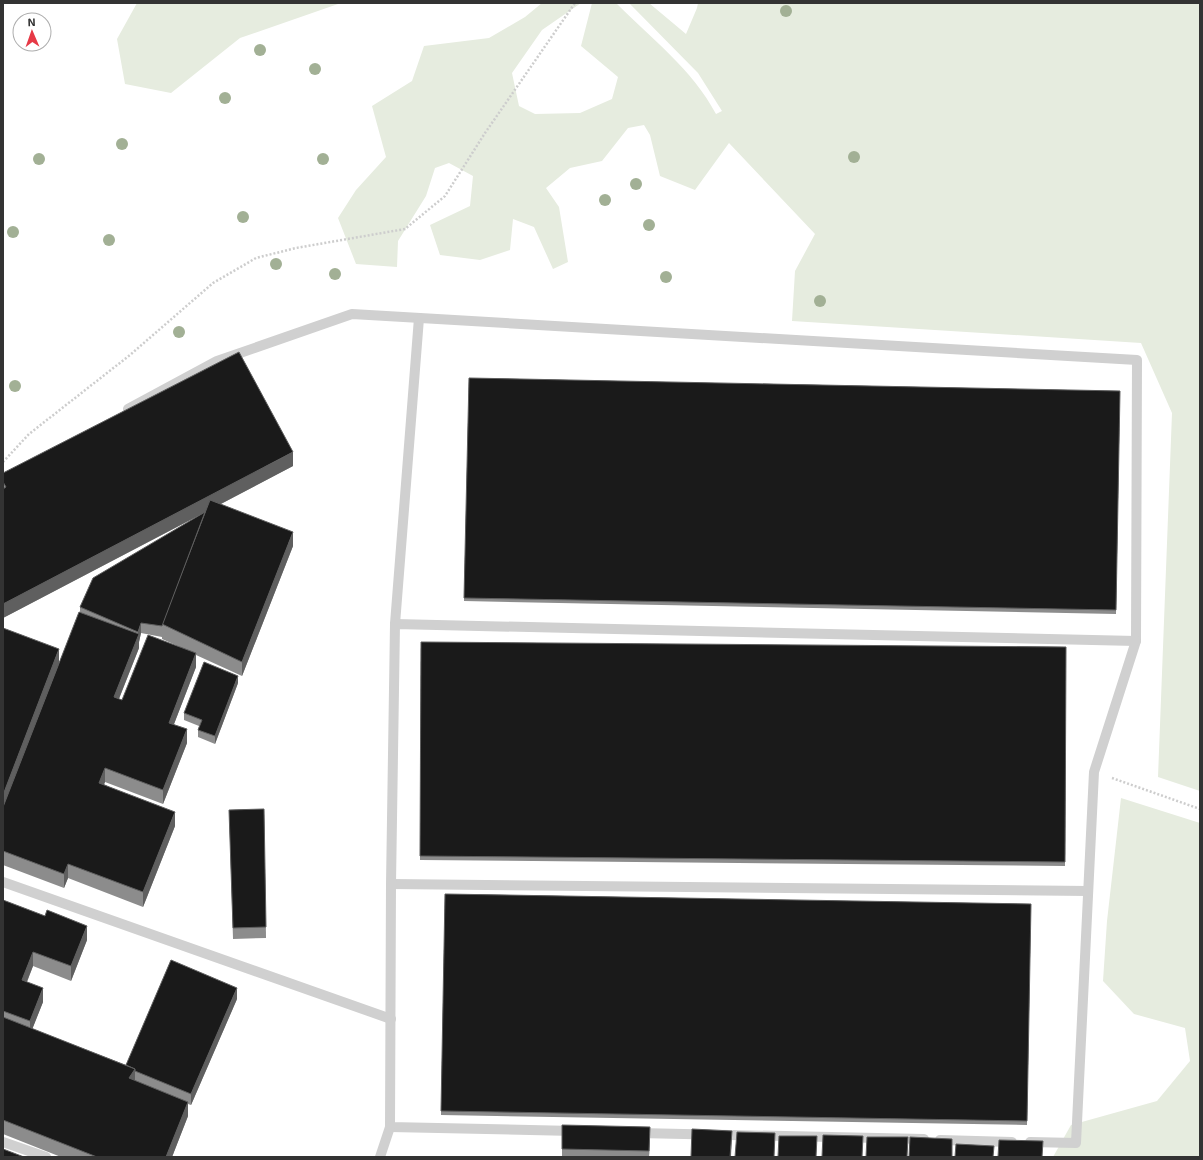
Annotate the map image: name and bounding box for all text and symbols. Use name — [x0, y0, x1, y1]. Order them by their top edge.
north arrow — [12, 12, 52, 52]
text: N — [27, 15, 36, 28]

